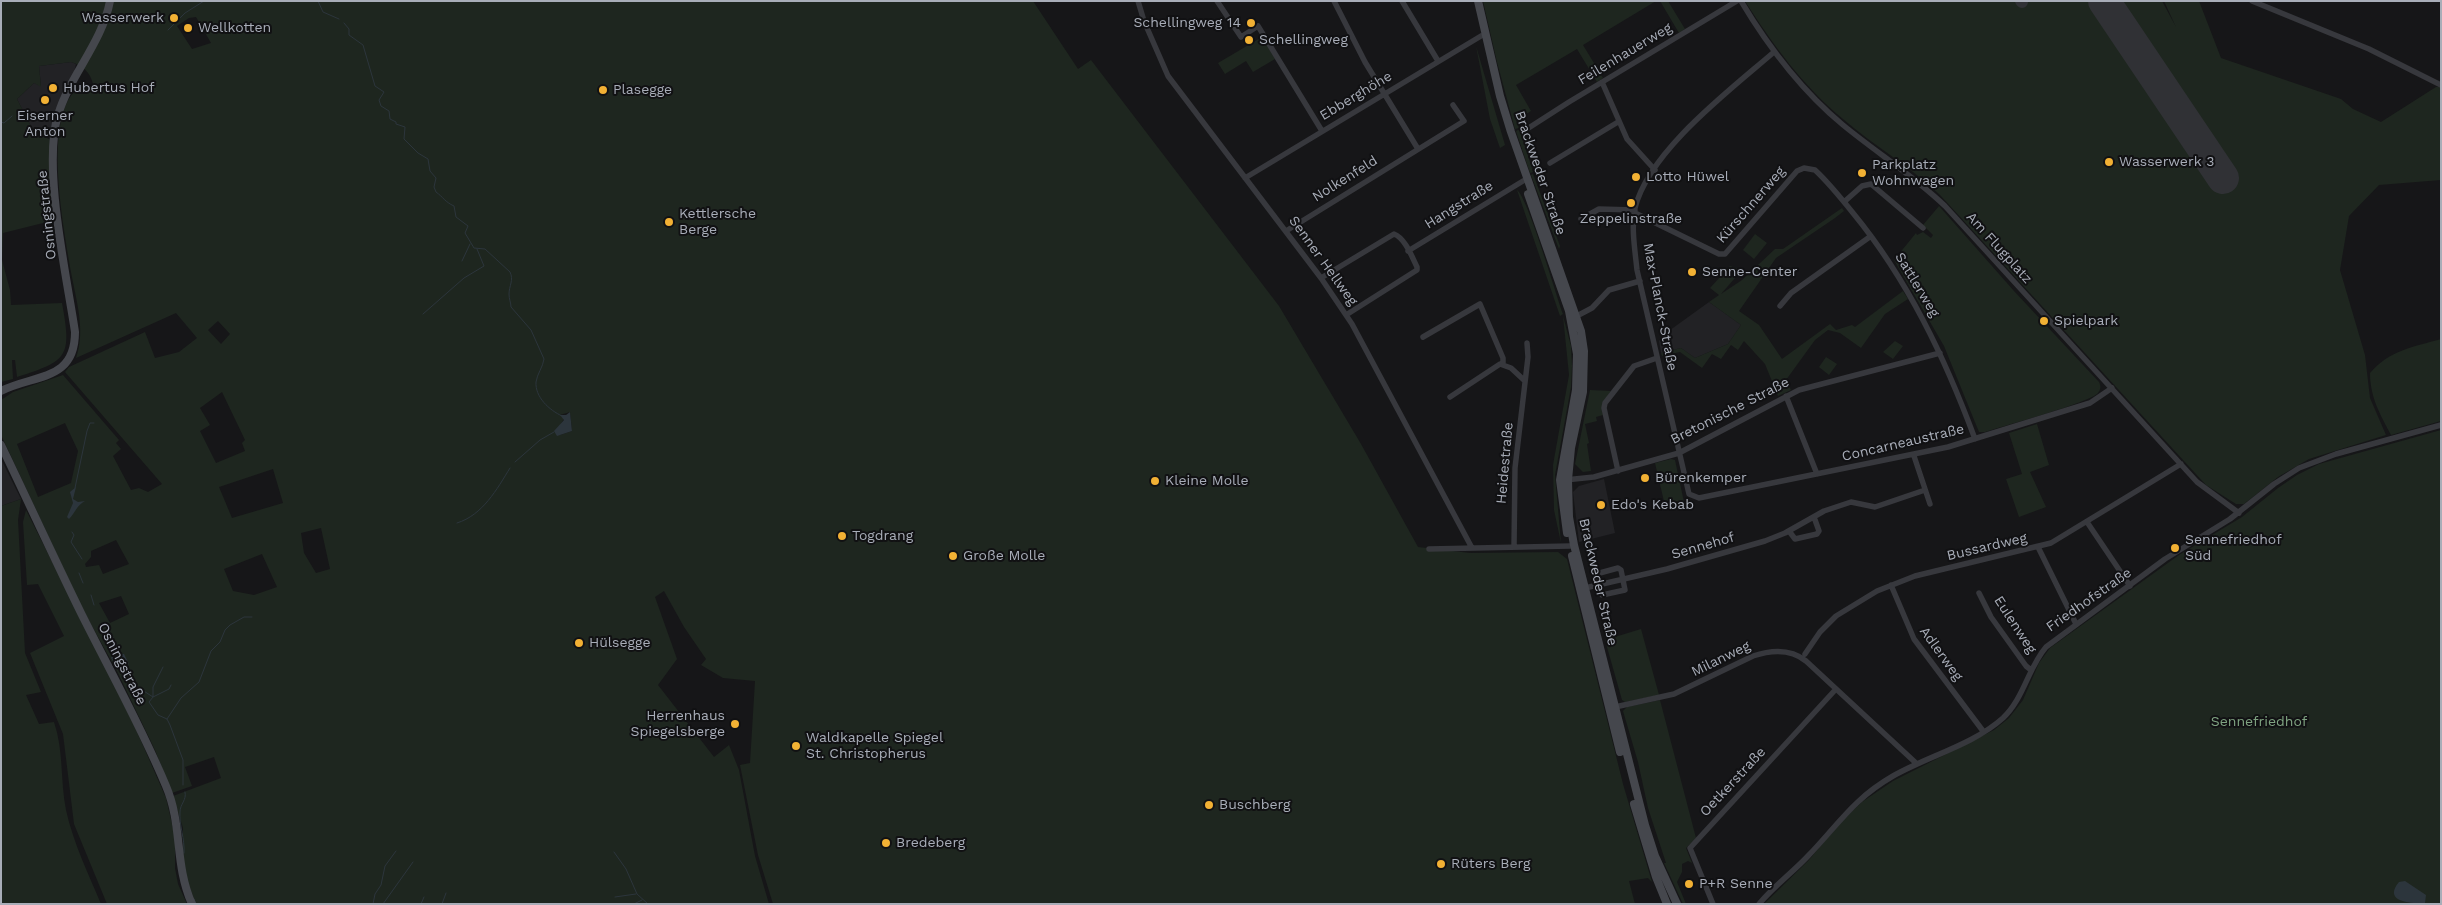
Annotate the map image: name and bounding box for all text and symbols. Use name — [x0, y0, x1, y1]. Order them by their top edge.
place label: Wasserwerk — [81, 10, 164, 26]
marker: Wasserwerk — [168, 12, 180, 24]
place label: Schellingweg 14 — [1133, 15, 1241, 31]
marker: Schellingweg 14 — [1245, 17, 1257, 29]
street label: Feilenhauerweg — [1575, 19, 1675, 89]
place label: Wellkotten — [198, 20, 271, 36]
marker: Wellkotten — [182, 22, 194, 34]
place label: Schellingweg — [1259, 32, 1348, 48]
marker: Schellingweg — [1243, 34, 1255, 46]
street label: Ebberghöhe — [1317, 68, 1395, 124]
place label: Hubertus Hof — [63, 80, 155, 96]
marker: Hubertus Hof — [47, 82, 59, 94]
place label: Plasegge — [613, 82, 672, 98]
marker: Plasegge — [597, 84, 609, 96]
marker: Eiserner Anton — [39, 94, 51, 106]
place label: Eiserner Anton — [17, 108, 73, 140]
street label: Brackweder Straße — [1511, 109, 1569, 237]
street label: Nolkenfeld — [1309, 152, 1381, 206]
place label: Wasserwerk 3 — [2119, 154, 2215, 170]
marker: Wasserwerk 3 — [2103, 156, 2115, 168]
place label: Parkplatz Wohnwagen — [1872, 157, 1954, 190]
street label: Kürschnerweg — [1713, 163, 1789, 247]
marker: Parkplatz Wohnwagen — [1856, 167, 1868, 179]
street label: Osningstraße — [34, 169, 60, 261]
place label: Lotto Hüwel — [1646, 169, 1729, 185]
marker: Lotto Hüwel — [1630, 171, 1642, 183]
street label: Hangstraße — [1422, 177, 1496, 233]
marker: Zeppelinstraße — [1625, 197, 1637, 209]
place label: Kettlersche Berge — [679, 206, 756, 238]
street label: Am Flugplatz — [1963, 209, 2035, 287]
place label: Zeppelinstraße — [1580, 211, 1682, 227]
street label: Senner Hellweg — [1285, 213, 1361, 309]
marker: Kettlersche Berge — [663, 216, 675, 228]
street label: Max-Planck-Straße — [1639, 242, 1681, 372]
street label: Sattlerweg — [1891, 250, 1943, 320]
place label: Senne-Center — [1702, 264, 1798, 280]
marker: Senne-Center — [1686, 266, 1698, 278]
place label: Spielpark — [2054, 313, 2118, 329]
marker: Spielpark — [2038, 315, 2050, 327]
street label: Bretonische Straße — [1668, 374, 1792, 448]
street label: Heidestraße — [1493, 421, 1517, 505]
street label: Concarneaustraße — [1840, 421, 1966, 465]
place label: Bürenkemper — [1655, 470, 1747, 486]
marker: Bürenkemper — [1639, 472, 1651, 484]
place label: Kleine Molle — [1165, 473, 1249, 489]
marker: Kleine Molle — [1149, 475, 1161, 487]
place label: Edo's Kebab — [1611, 497, 1694, 513]
marker: Edo's Kebab — [1595, 499, 1607, 511]
street label: Brackweder Straße — [1575, 517, 1621, 647]
place label: Togdrang — [852, 528, 913, 544]
street label: Sennehof — [1669, 529, 1737, 563]
marker: Togdrang — [836, 530, 848, 542]
street label: Bussardweg — [1945, 530, 2029, 564]
place label: Sennefriedhof Süd — [2185, 532, 2282, 564]
marker: Sennefriedhof Süd — [2169, 542, 2181, 554]
place label: Große Molle — [963, 548, 1045, 564]
marker: Große Molle — [947, 550, 959, 562]
street label: Friedhofstraße — [2043, 564, 2135, 636]
street label: Eulenweg — [1990, 593, 2040, 657]
street label: Osningstraße — [94, 620, 150, 708]
street label: Adlerweg — [1916, 624, 1966, 684]
place label: Hülsegge — [589, 635, 651, 651]
marker: Hülsegge — [573, 637, 585, 649]
street label: Milanweg — [1689, 638, 1753, 680]
place label: Herrenhaus Spiegelsberge — [631, 708, 725, 740]
park label: Sennefriedhof — [2211, 714, 2307, 730]
marker: Herrenhaus Spiegelsberge — [729, 718, 741, 730]
place label: Waldkapelle Spiegel St. Christopherus — [806, 730, 943, 762]
marker: Waldkapelle Spiegel St. Christopherus — [790, 740, 802, 752]
street label: Oetkerstraße — [1697, 744, 1769, 820]
place label: Buschberg — [1219, 797, 1290, 813]
marker: Buschberg — [1203, 799, 1215, 811]
place label: Bredeberg — [896, 835, 965, 851]
marker: Bredeberg — [880, 837, 892, 849]
place label: Rüters Berg — [1451, 856, 1530, 872]
marker: Rüters Berg — [1435, 858, 1447, 870]
place label: P+R Senne — [1699, 876, 1773, 892]
marker: P+R Senne — [1683, 878, 1695, 890]

